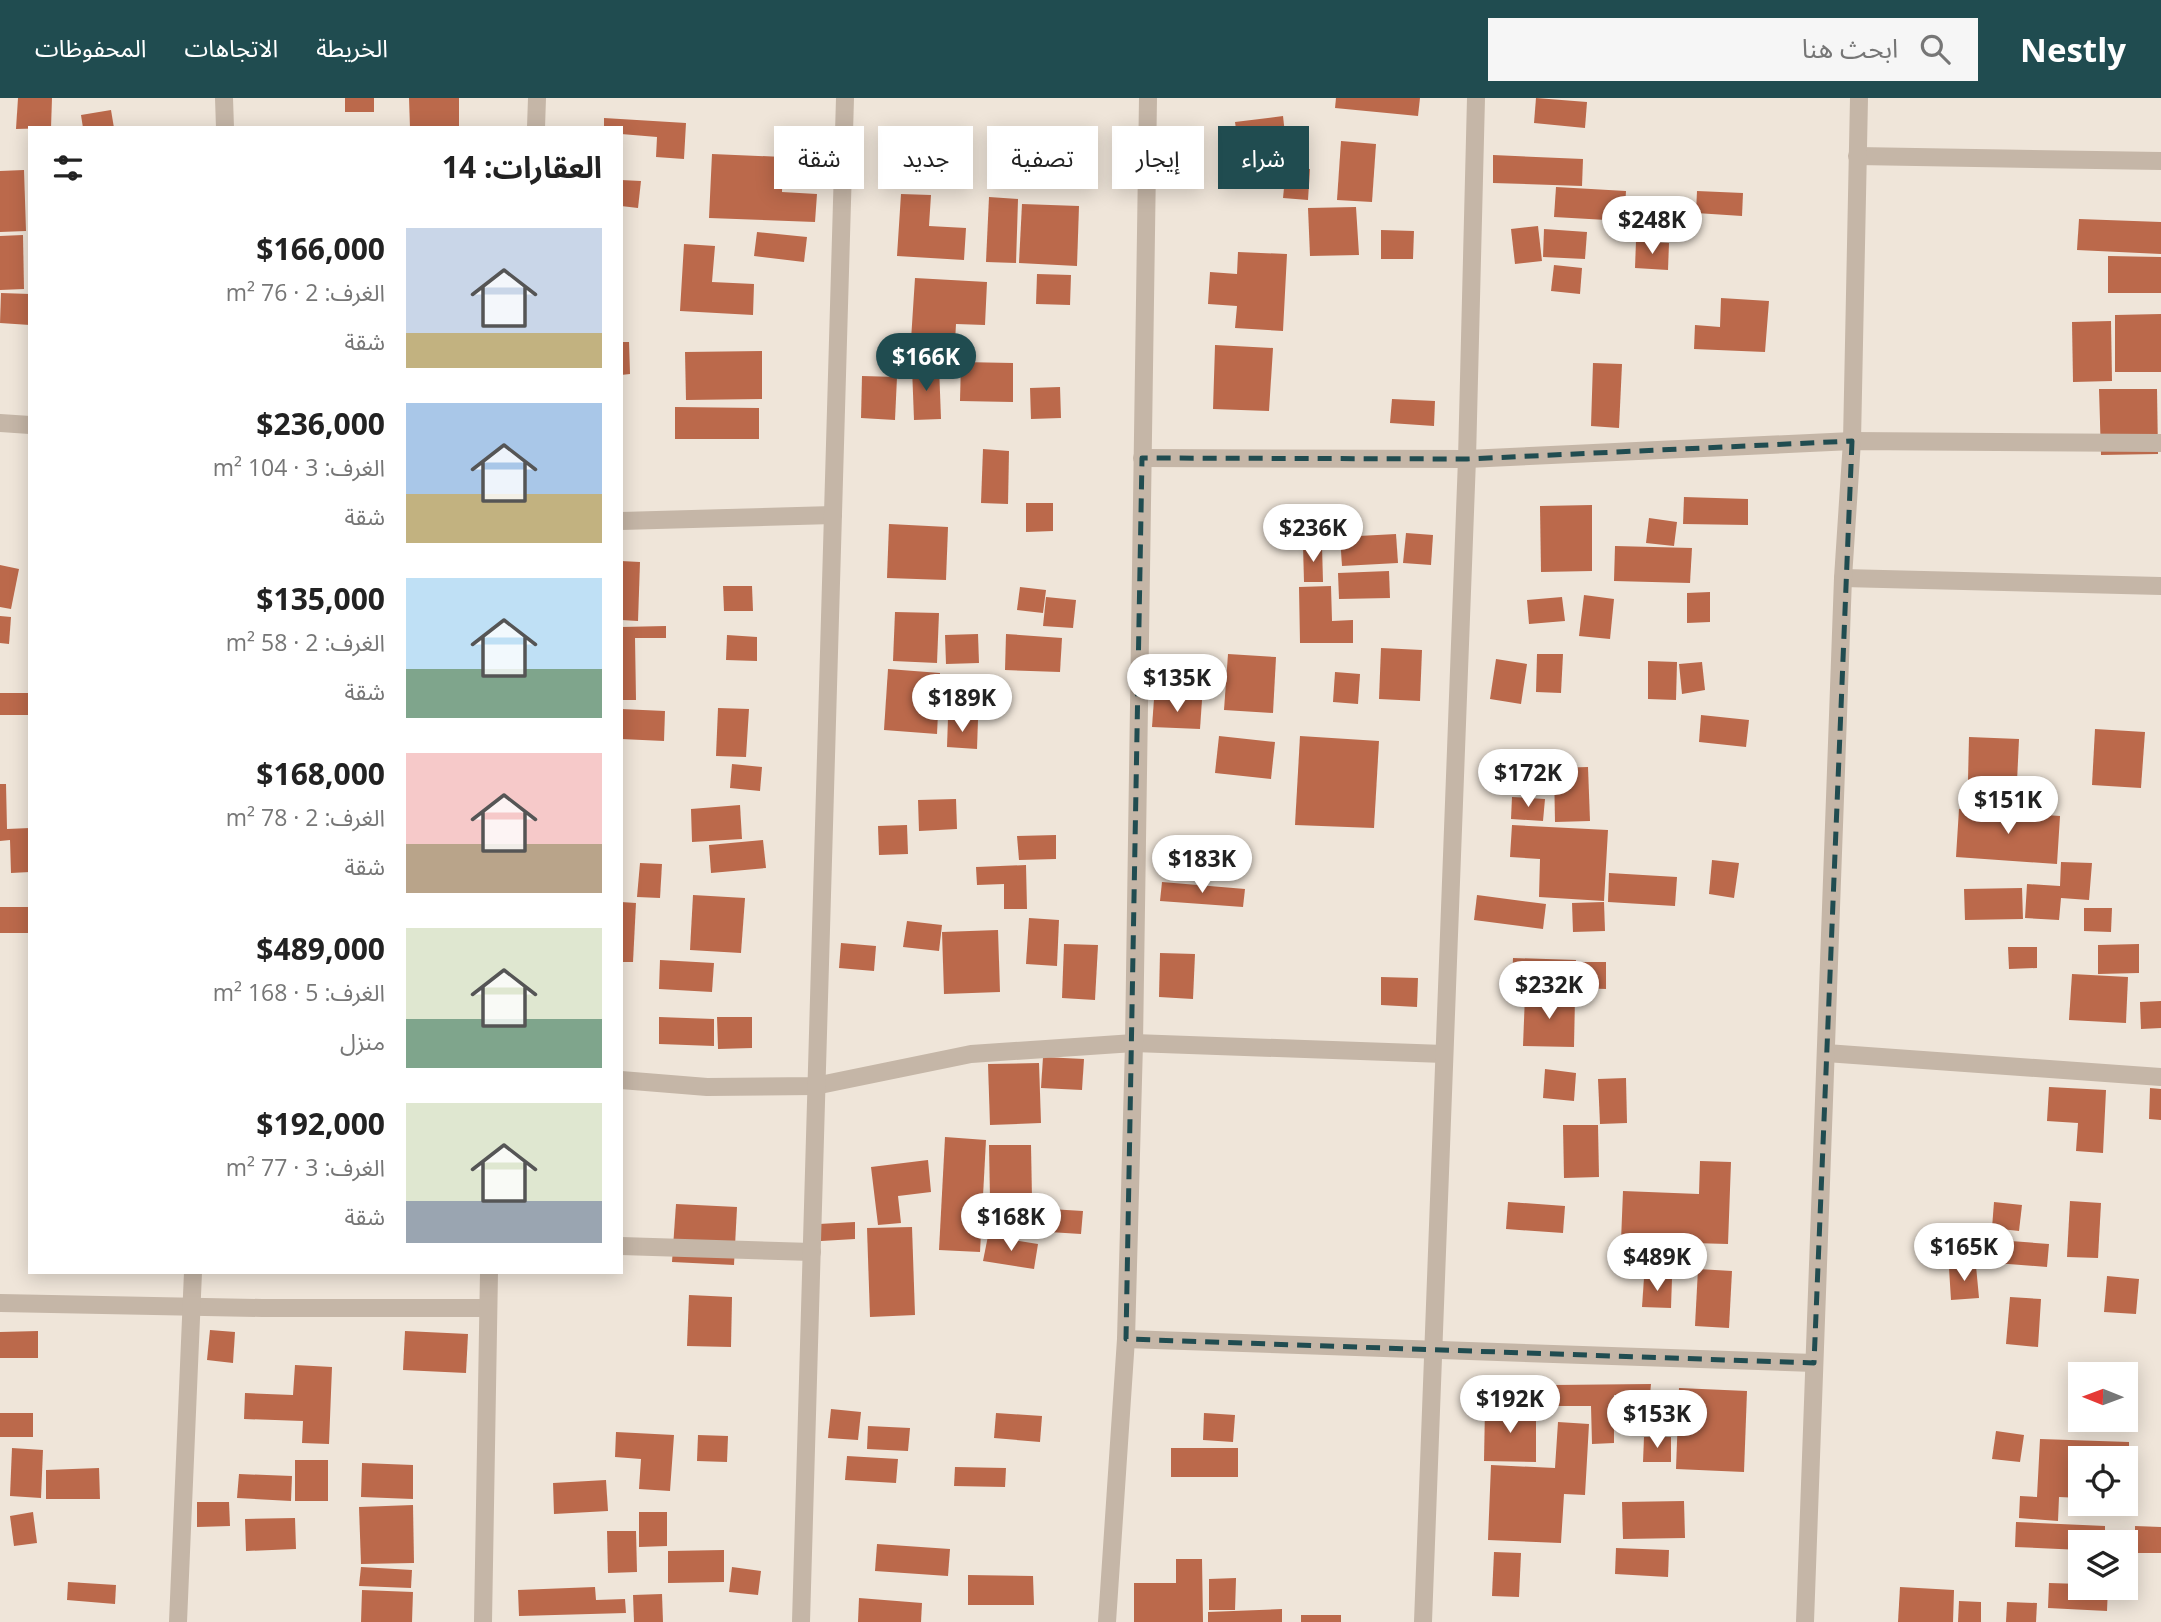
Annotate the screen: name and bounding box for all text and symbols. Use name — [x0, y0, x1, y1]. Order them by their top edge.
search box — [1488, 18, 1978, 81]
text: Nestly — [2020, 27, 2126, 72]
text: ابحث هنا — [1802, 30, 1898, 66]
icon: search — [1916, 30, 1954, 68]
text: المحفوظات — [35, 31, 146, 64]
text: الاتجاهات — [184, 31, 278, 64]
text: الخريطة — [316, 31, 388, 64]
chip: شقة — [774, 126, 864, 189]
chip: جديد — [878, 126, 973, 189]
chip: تصفية — [987, 126, 1098, 189]
chip: إيجار — [1112, 126, 1204, 189]
chip: شراء — [1218, 126, 1309, 189]
text: العقارات: 14 — [442, 146, 602, 187]
icon: filters — [49, 149, 87, 187]
pin: $248K — [1603, 197, 1701, 256]
text: $248K — [1618, 203, 1686, 235]
text: $166,000 — [256, 228, 385, 269]
icon: home — [462, 256, 546, 340]
text: الغرف: 2 · 76 m² — [226, 276, 385, 308]
text: شقة — [344, 325, 385, 357]
pin: $166K — [877, 334, 975, 393]
text: $166K — [892, 340, 960, 372]
text: $236,000 — [256, 403, 385, 444]
icon: home — [462, 431, 546, 515]
text: الغرف: 3 · 104 m² — [213, 451, 385, 483]
text: شقة — [344, 500, 385, 532]
pin: $236K — [1264, 504, 1362, 564]
text: $236K — [1279, 511, 1347, 543]
text: $135,000 — [256, 578, 385, 619]
icon: home — [462, 606, 546, 690]
text: الغرف: 2 · 58 m² — [226, 626, 385, 658]
pin: $135K — [1128, 654, 1226, 714]
text: $135K — [1143, 661, 1211, 693]
pin: $189K — [913, 674, 1011, 734]
text: شقة — [344, 675, 385, 707]
text: $189K — [928, 681, 996, 713]
pin: $172K — [1479, 750, 1577, 809]
text: $168,000 — [256, 753, 385, 794]
text: $172K — [1494, 756, 1562, 788]
pin: $151K — [1959, 776, 2057, 836]
icon: home — [462, 781, 546, 865]
text: $151K — [1974, 783, 2042, 815]
text: الغرف: 2 · 78 m² — [226, 801, 385, 833]
pin: $183K — [1153, 836, 1251, 895]
text: $183K — [1168, 842, 1236, 874]
text: شقة — [344, 850, 385, 882]
text: $489,000 — [256, 928, 385, 969]
icon: home — [462, 956, 546, 1040]
pin: $232K — [1500, 962, 1598, 1021]
text: $232K — [1515, 968, 1583, 1000]
text: الغرف: 5 · 168 m² — [213, 976, 385, 1008]
text: منزل — [340, 1025, 385, 1057]
text: $192,000 — [256, 1103, 385, 1144]
icon: home — [462, 1131, 546, 1215]
text: الغرف: 3 · 77 m² — [226, 1151, 385, 1183]
pin: $168K — [962, 1194, 1060, 1253]
text: شقة — [344, 1200, 385, 1232]
text: $168K — [977, 1200, 1045, 1232]
pin: $165K — [1915, 1224, 2013, 1283]
text: $165K — [1930, 1230, 1998, 1262]
pin: $489K — [1608, 1234, 1706, 1293]
text: $489K — [1623, 1240, 1691, 1272]
north arrow — [2068, 1362, 2138, 1432]
map controls — [2068, 1362, 2138, 1600]
pin: $192K — [1461, 1376, 1559, 1435]
text: $192K — [1476, 1382, 1544, 1414]
pin: $153K — [1608, 1390, 1706, 1450]
text: $153K — [1623, 1397, 1691, 1429]
button: locate — [2068, 1446, 2138, 1516]
button: layers — [2068, 1530, 2138, 1600]

